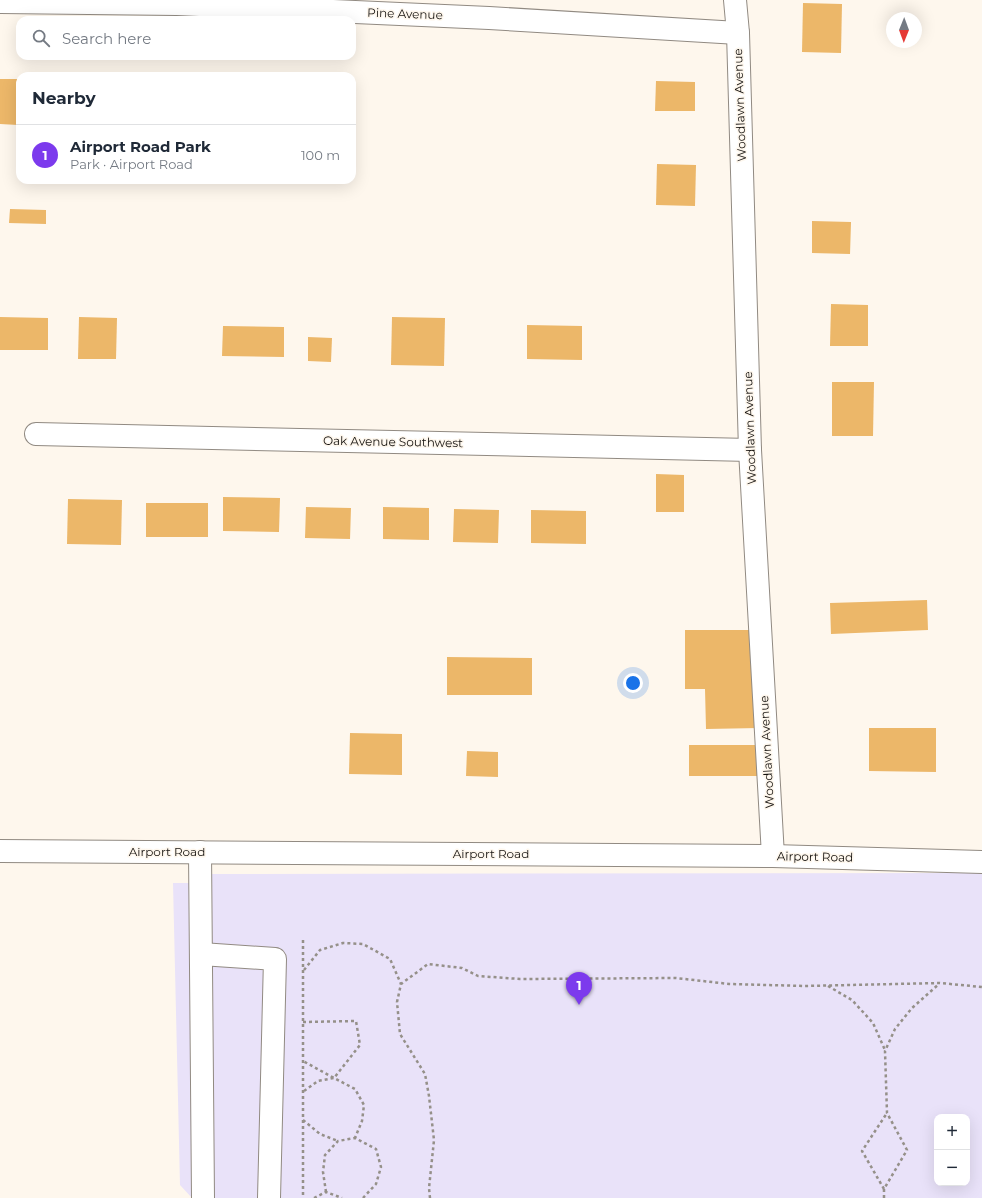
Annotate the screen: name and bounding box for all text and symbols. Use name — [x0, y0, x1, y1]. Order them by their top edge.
street label: Pine Avenue — [367, 5, 443, 22]
north arrow — [886, 12, 922, 48]
search box — [16, 16, 356, 60]
icon: search — [30, 27, 52, 49]
text: Search here — [62, 29, 151, 48]
street label: Woodlawn Avenue — [730, 48, 749, 162]
text: Nearby — [32, 88, 96, 108]
text: Airport Road Park — [70, 137, 211, 156]
text: 1 — [42, 147, 48, 163]
text: 100 m — [301, 147, 340, 163]
text: Park · Airport Road — [70, 156, 193, 172]
street label: Woodlawn Avenue — [740, 371, 759, 485]
street label: Oak Avenue Southwest — [323, 433, 463, 450]
your location — [623, 673, 643, 693]
street label: Woodlawn Avenue — [756, 695, 777, 809]
street label: Airport Road — [129, 844, 205, 859]
street label: Airport Road — [453, 846, 529, 861]
street label: Airport Road — [777, 848, 853, 865]
pin: 1 — [566, 972, 592, 1005]
map controls — [934, 1114, 970, 1186]
button: + — [934, 1114, 970, 1150]
button: − — [934, 1150, 970, 1186]

